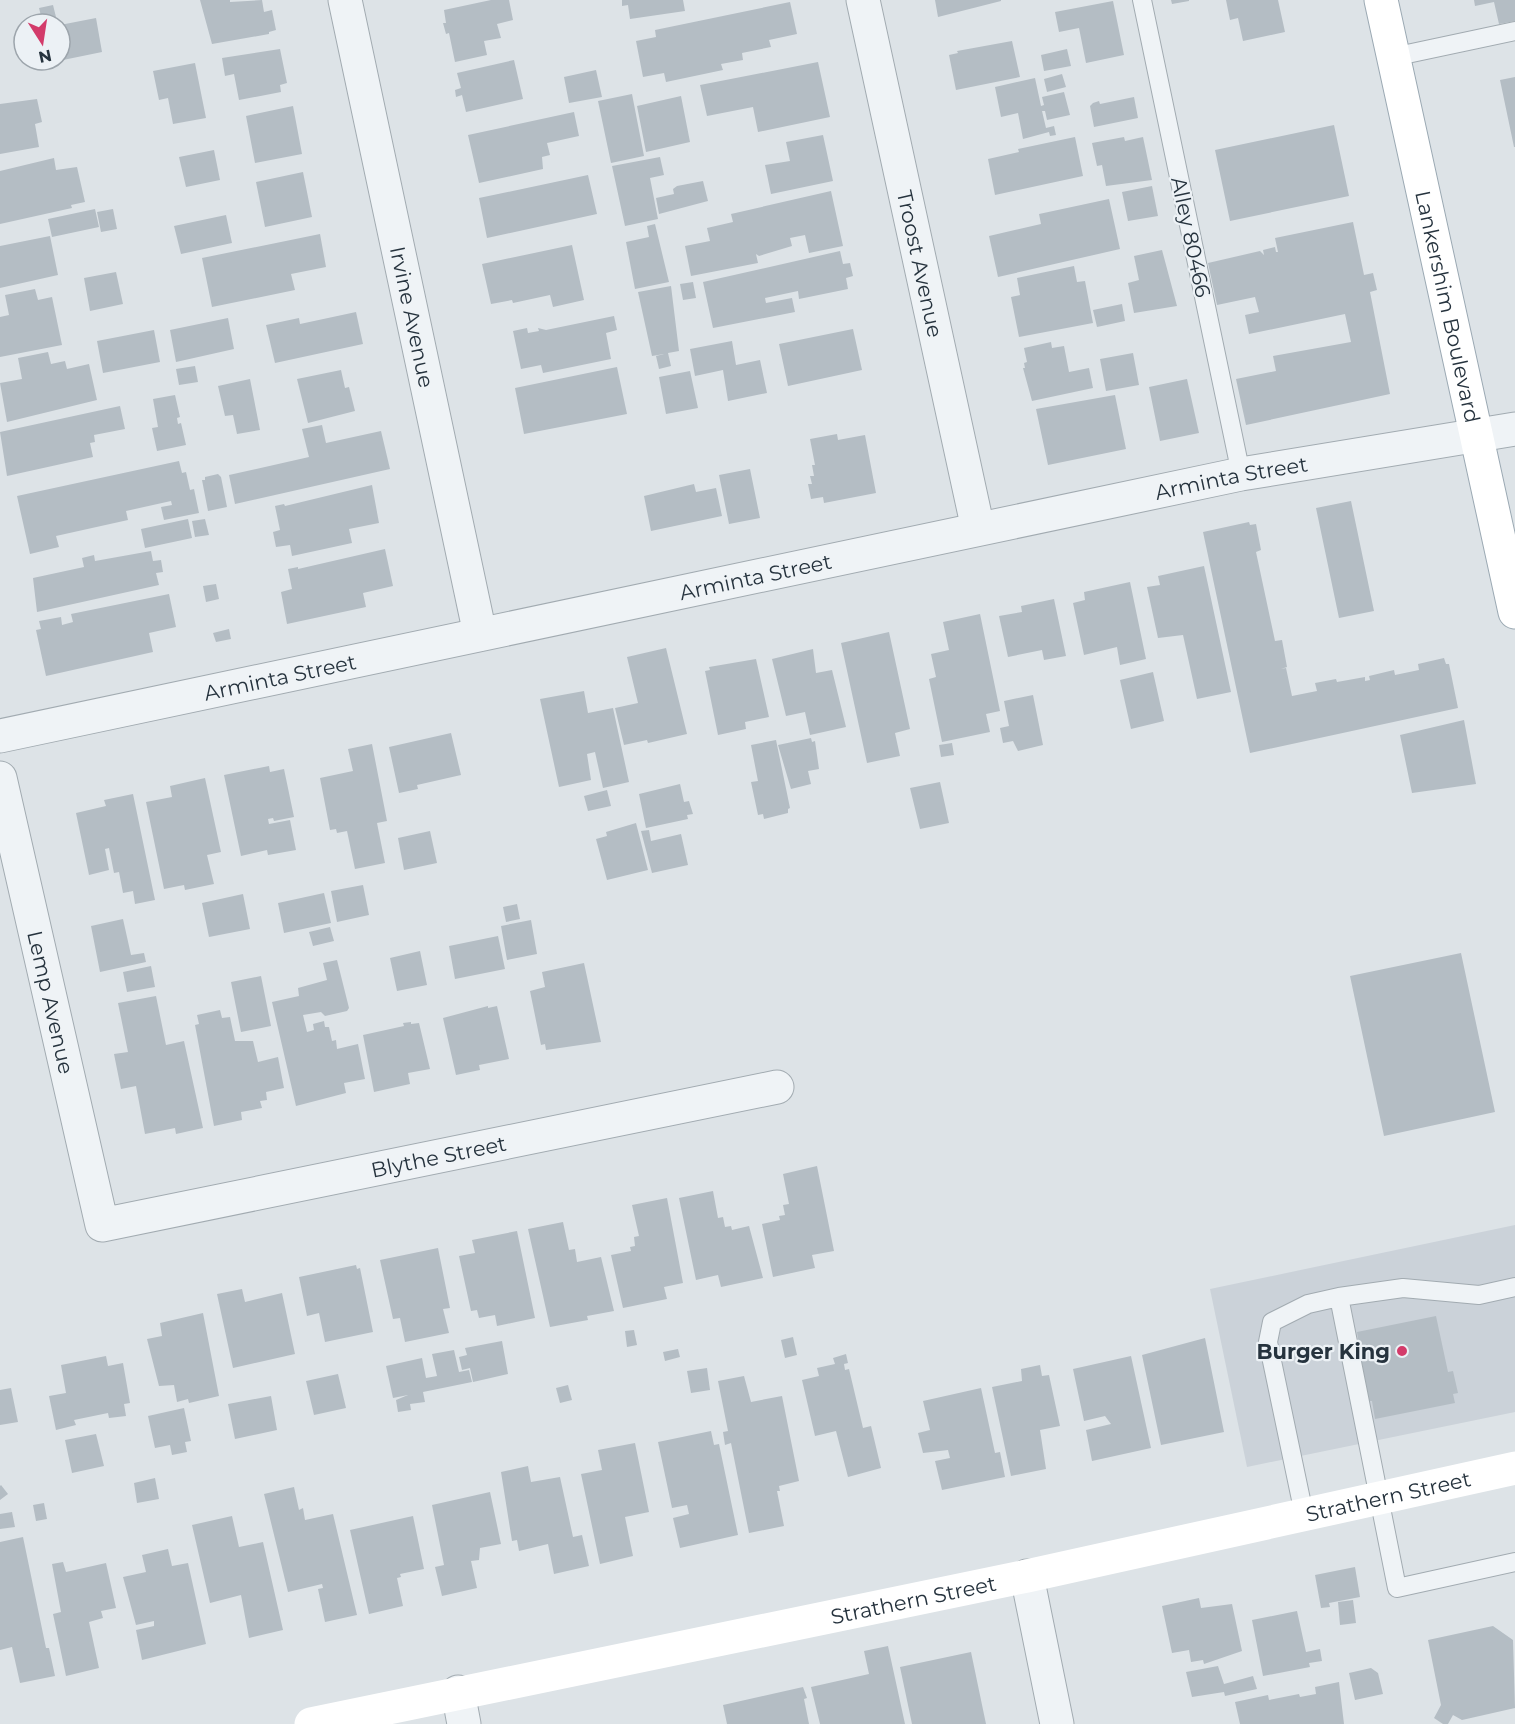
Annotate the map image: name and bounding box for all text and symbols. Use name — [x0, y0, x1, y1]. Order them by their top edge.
north arrow — [12, 12, 72, 72]
text: N — [37, 46, 53, 67]
street label: Alley 80466 — [1166, 174, 1216, 300]
street label: Troost Avenue — [892, 188, 948, 340]
street label: Lankershim Boulevard — [1411, 188, 1486, 425]
street label: Irvine Avenue — [385, 244, 440, 390]
street label: Arminta Street — [1152, 451, 1309, 504]
street label: Arminta Street — [677, 548, 834, 605]
street label: Arminta Street — [201, 649, 358, 705]
street label: Lemp Avenue — [23, 928, 80, 1076]
street label: Blythe Street — [369, 1130, 508, 1182]
place label: Burger King — [1257, 1339, 1390, 1364]
marker: Burger King — [1395, 1344, 1409, 1358]
street label: Strathern Street — [1303, 1466, 1473, 1526]
street label: Strathern Street — [828, 1570, 998, 1629]

